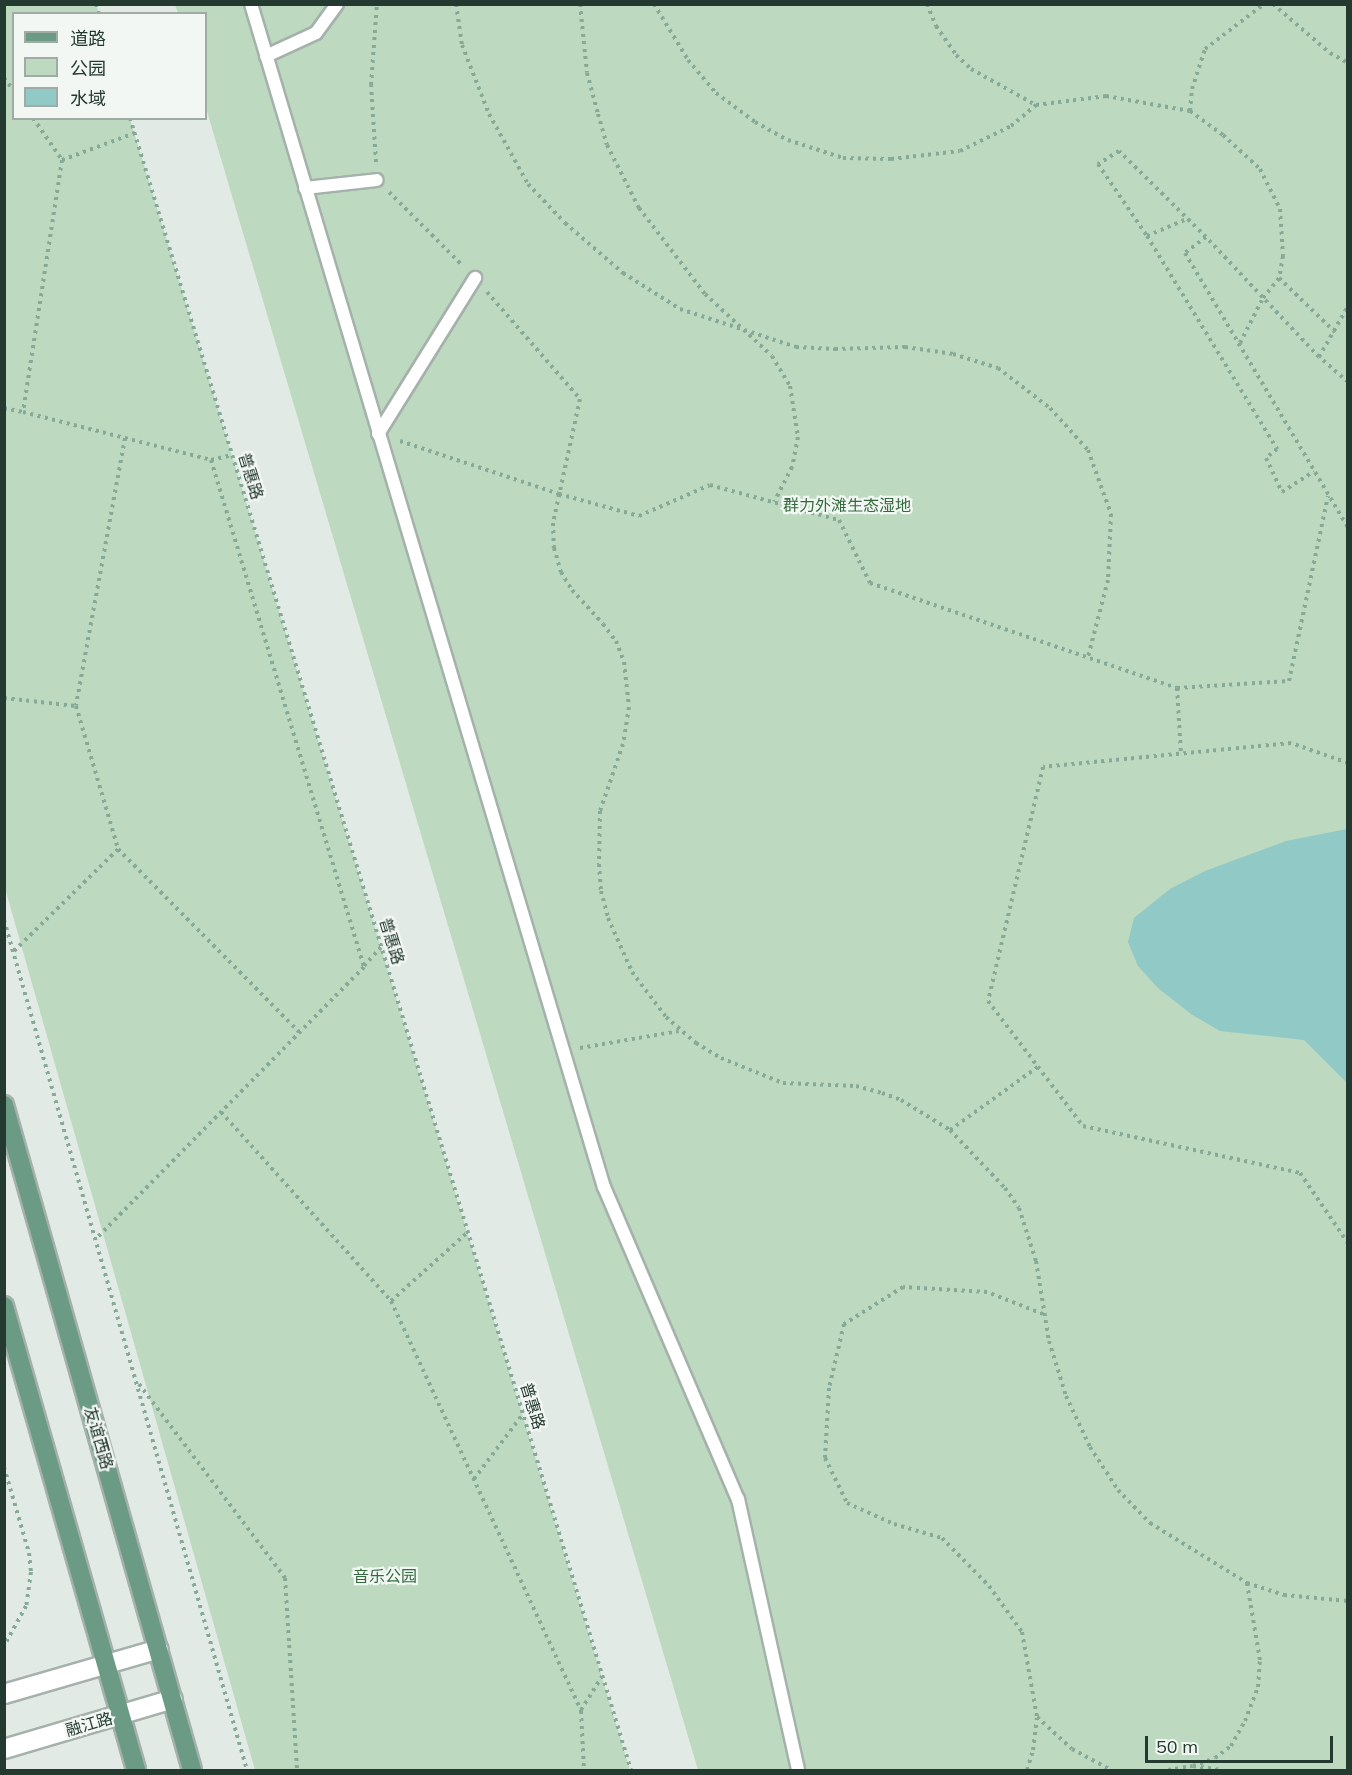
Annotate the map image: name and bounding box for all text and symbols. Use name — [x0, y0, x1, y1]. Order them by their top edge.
legend — [12, 12, 207, 120]
text: 道路 — [70, 27, 106, 50]
text: 公园 — [70, 57, 106, 80]
text: 水域 — [70, 87, 106, 110]
street label: 普惠路 — [235, 450, 267, 502]
park label: 群力外滩生态湿地 — [783, 495, 911, 515]
street label: 普惠路 — [376, 915, 408, 967]
street label: 普惠路 — [517, 1380, 549, 1432]
street label: 友谊西路 — [81, 1405, 117, 1471]
park label: 音乐公园 — [353, 1566, 417, 1586]
street label: 融江路 — [63, 1708, 115, 1740]
scale bar — [1148, 1724, 1336, 1762]
text: 50 m — [1156, 1735, 1198, 1758]

